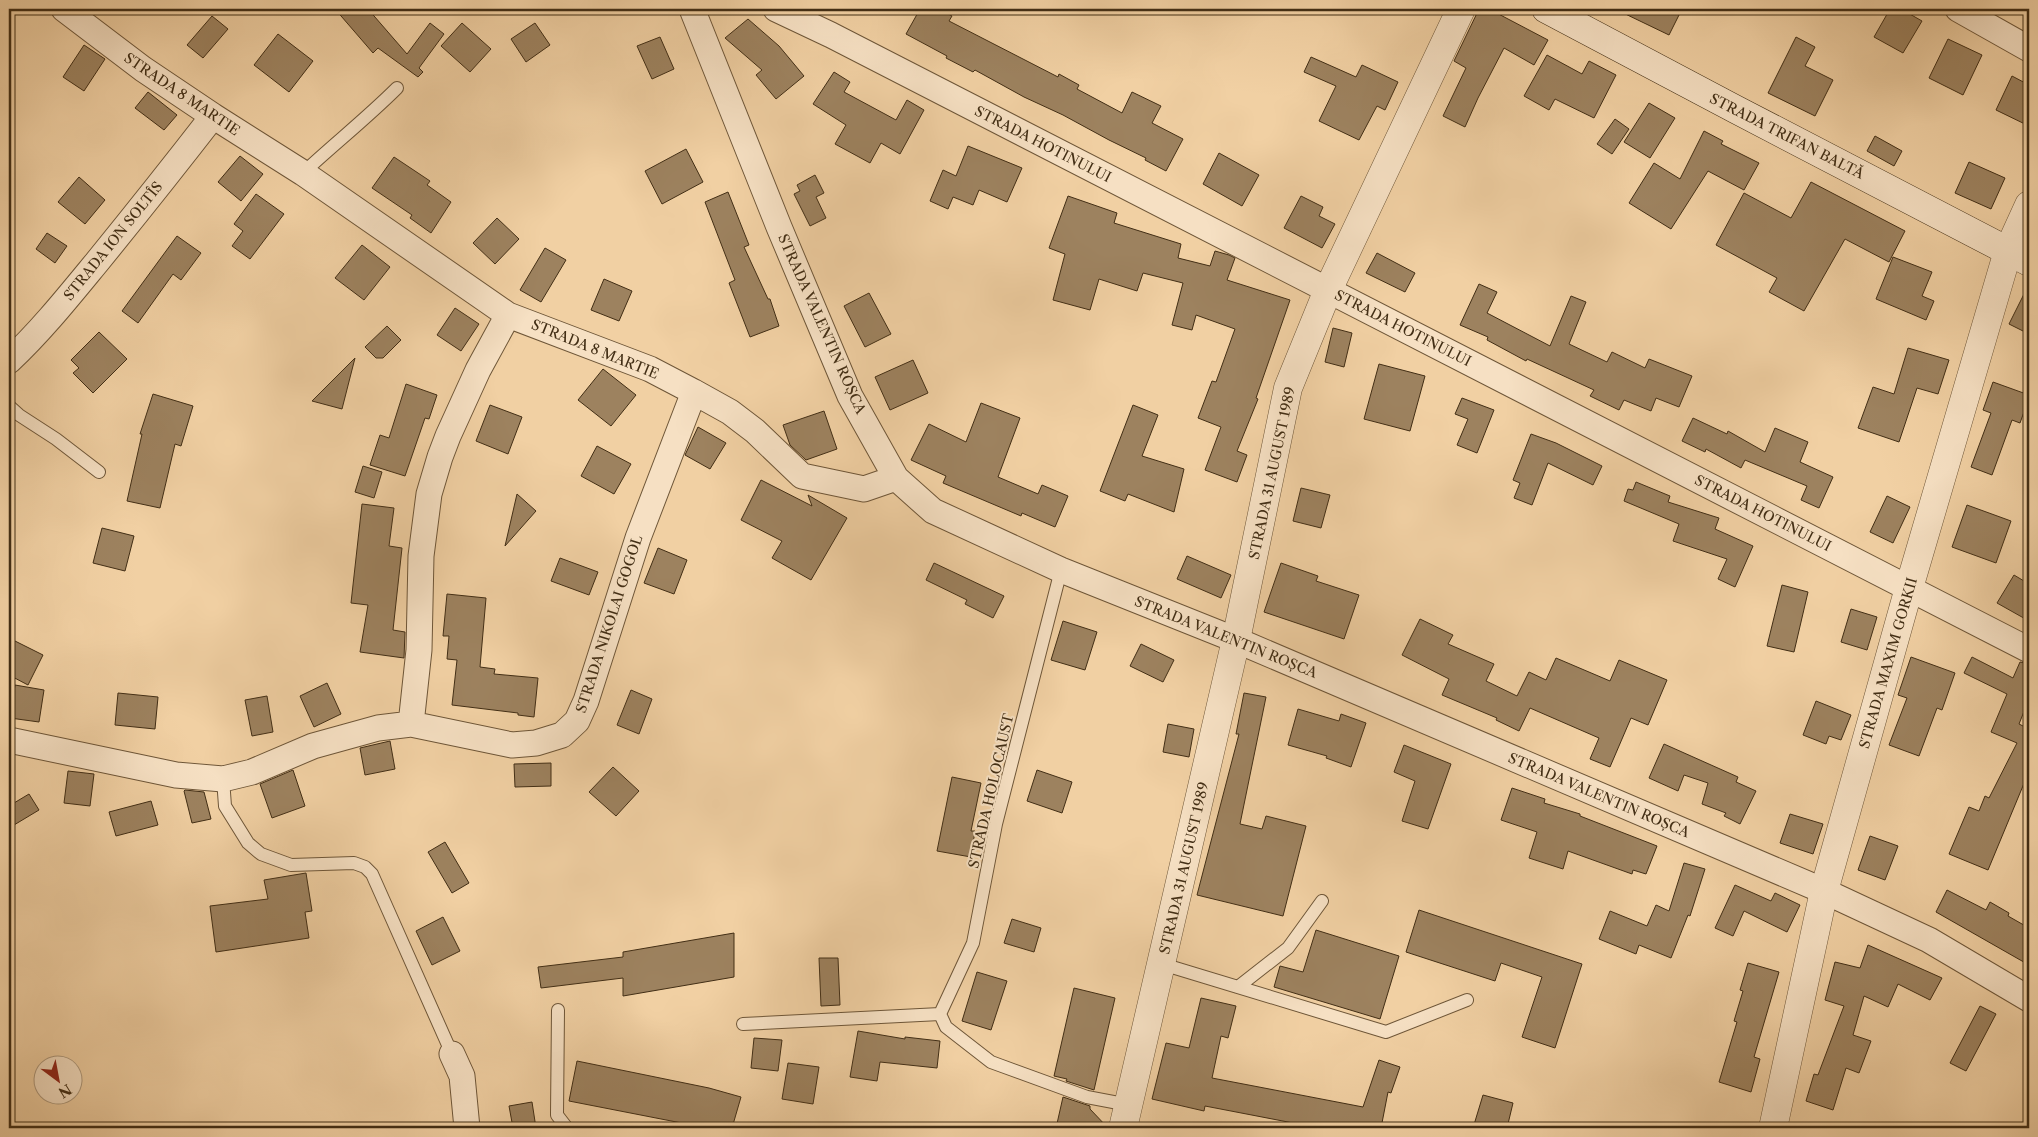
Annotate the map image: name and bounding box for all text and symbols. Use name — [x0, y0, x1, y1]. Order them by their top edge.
street label: STRADA 8 MARTIE — [121, 49, 243, 139]
street label: STRADA TRIFAN BALTĂ — [1707, 89, 1868, 183]
street label: STRADA HOTINULUI — [972, 102, 1114, 186]
street label: STRADA ION SOLTÎS — [60, 178, 166, 304]
street label: STRADA VALENTIN ROȘCA — [774, 231, 870, 418]
street label: STRADA HOTINULUI — [1332, 286, 1474, 370]
street label: STRADA 8 MARTIE — [529, 315, 661, 383]
street label: STRADA 31 AUGUST 1989 — [1245, 385, 1299, 561]
street label: STRADA HOTINULUI — [1692, 471, 1834, 555]
street label: STRADA NIKOLAI GOGOL — [572, 533, 646, 715]
street label: STRADA MAXIM GORKII — [1855, 575, 1921, 751]
street label: STRADA VALENTIN ROȘCA — [1132, 592, 1321, 682]
street label: STRADA HOLOCAUST — [964, 711, 1018, 870]
street label: STRADA VALENTIN ROȘCA — [1505, 749, 1693, 842]
street label: STRADA 31 AUGUST 1989 — [1155, 780, 1213, 956]
north arrow — [32, 1054, 82, 1104]
text: N — [55, 1080, 75, 1102]

